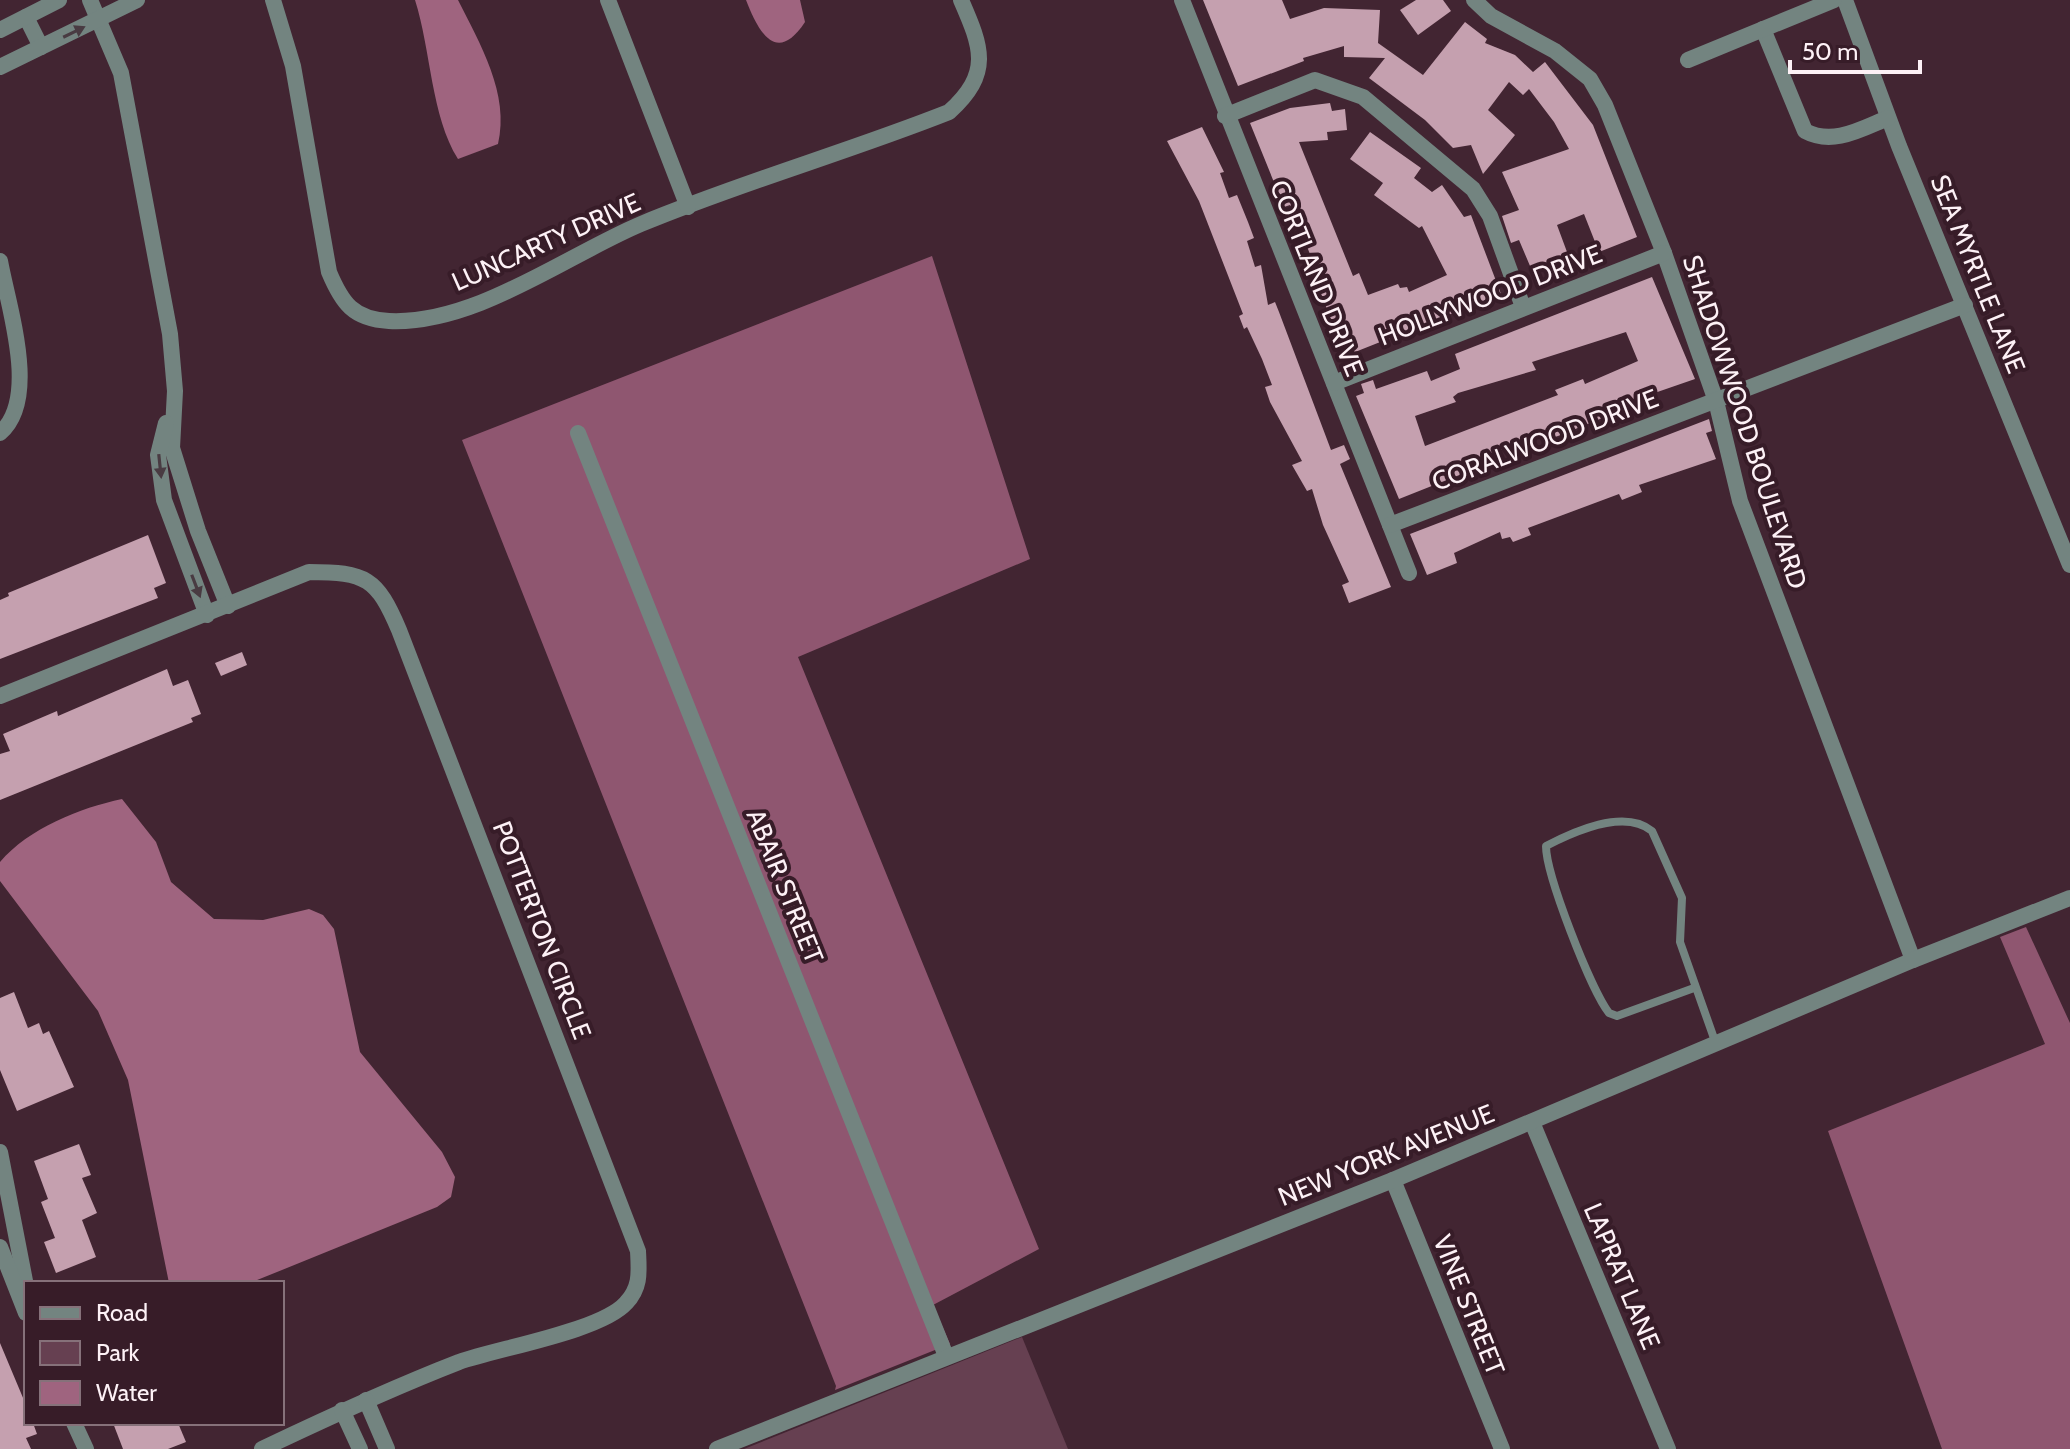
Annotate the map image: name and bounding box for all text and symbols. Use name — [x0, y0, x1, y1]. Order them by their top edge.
scale bar — [1790, 24, 1920, 74]
one-way arrow — [62, 25, 85, 38]
text: 50 m — [1802, 37, 1858, 66]
street label: SEA MYRTLE LANE — [1924, 170, 2032, 378]
street label: CORTLAND DRIVE — [1263, 175, 1371, 381]
street label: LUNCARTY DRIVE — [447, 186, 645, 298]
street label: HOLLYWOOD DRIVE — [1373, 238, 1607, 352]
street label: SHADOWWOOD BOULEVARD — [1676, 251, 1814, 593]
street label: CORALWOOD DRIVE — [1427, 382, 1663, 498]
one-way arrow — [153, 454, 166, 479]
one-way arrow — [190, 574, 203, 598]
street label: ABAIR STREET — [740, 804, 830, 968]
street label: POTTERTON CIRCLE — [486, 816, 598, 1044]
street label: NEW YORK AVENUE — [1273, 1097, 1499, 1213]
street label: LAPRAT LANE — [1577, 1198, 1667, 1354]
street label: VINE STREET — [1426, 1230, 1512, 1380]
legend — [24, 1281, 284, 1425]
text: Road — [96, 1298, 148, 1327]
text: Park — [96, 1338, 139, 1367]
text: Water — [96, 1378, 157, 1407]

